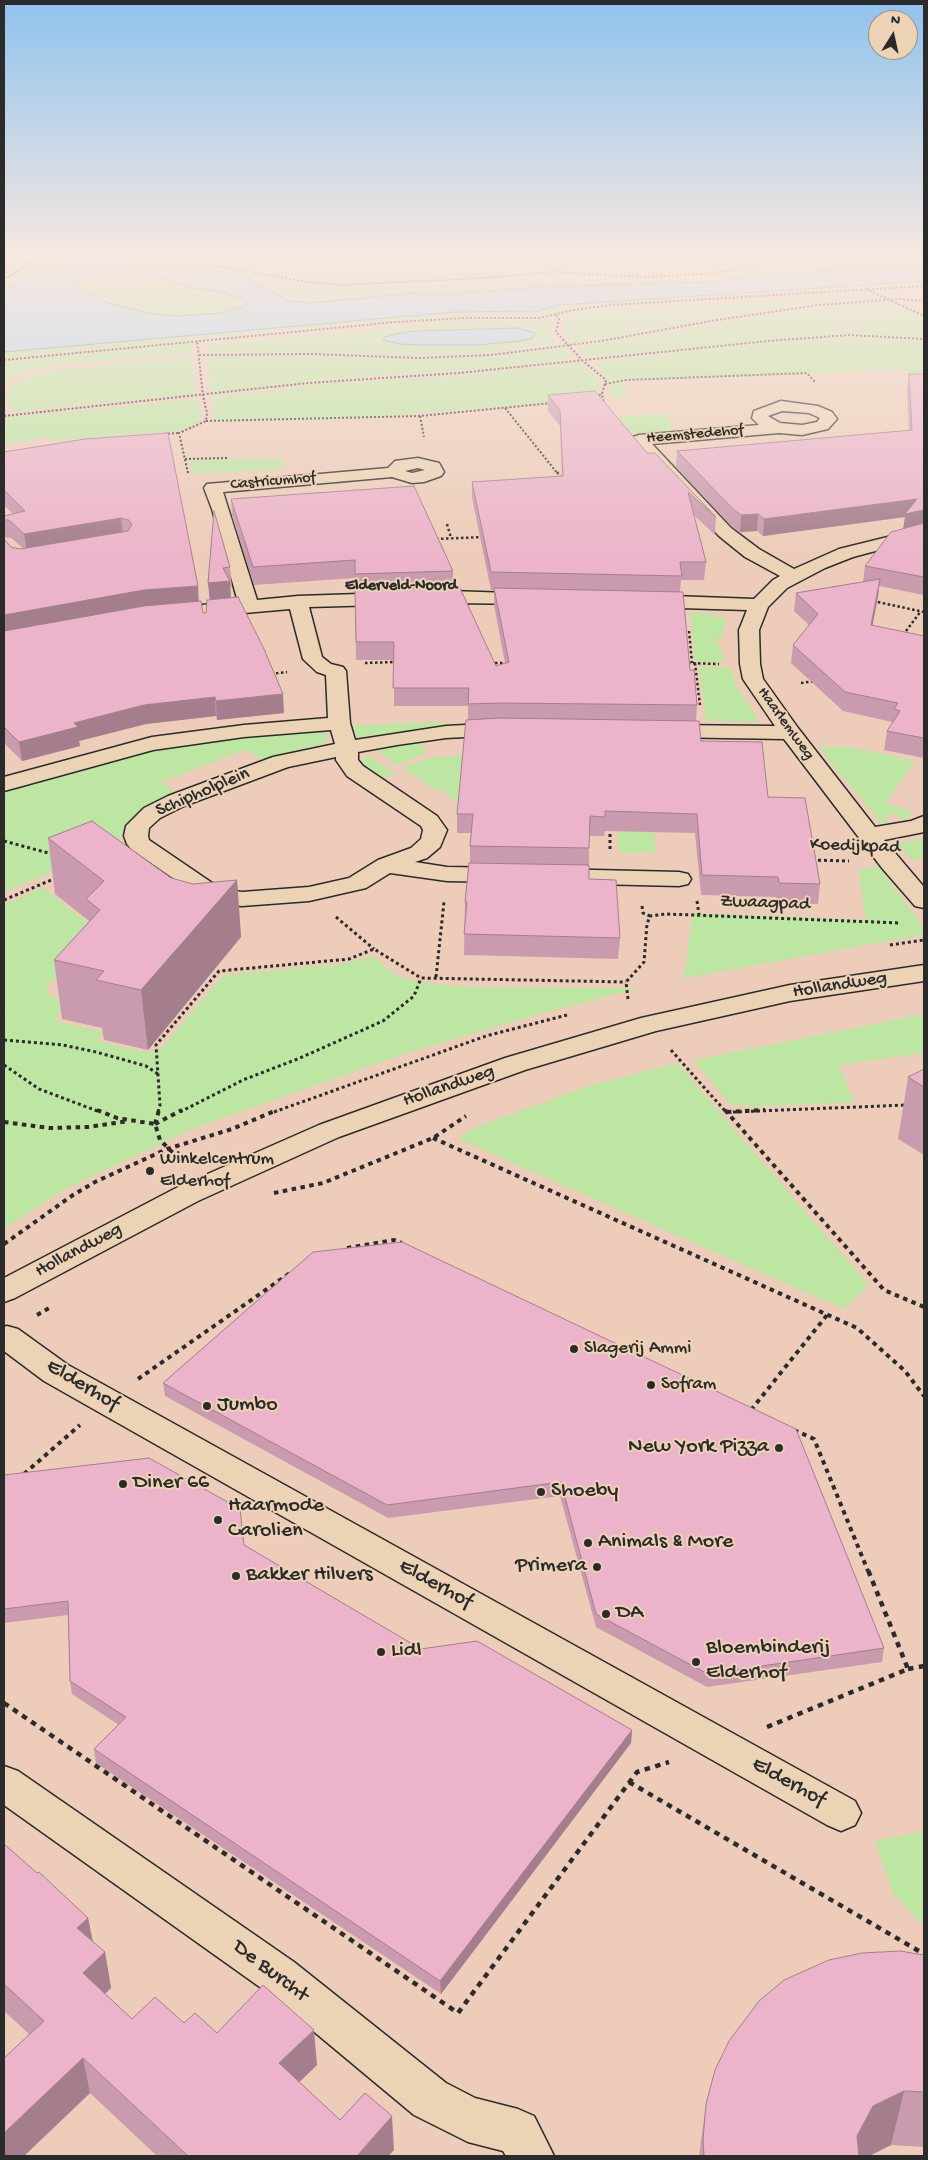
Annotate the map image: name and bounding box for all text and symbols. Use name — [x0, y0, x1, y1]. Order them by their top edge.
north arrow — [868, 10, 918, 60]
text: N — [890, 12, 901, 30]
street label: Heemstedehof — [646, 421, 744, 449]
street label: Castricumhof — [230, 469, 316, 495]
district label: Elderveld-Noord — [345, 577, 457, 597]
street label: Haarlemweg — [752, 684, 818, 764]
street label: Schipholplein — [153, 763, 253, 823]
street label: Koedijkpad — [809, 834, 901, 860]
street label: Zwaagpad — [720, 891, 810, 917]
street label: Hollandweg — [791, 967, 889, 1005]
street label: Hollandweg — [400, 1061, 498, 1113]
place label: Winkelcentrum Elderhof — [160, 1149, 274, 1193]
marker: Winkelcentrum Elderhof — [144, 1165, 156, 1177]
street label: Hollandweg — [32, 1219, 126, 1283]
place label: Slagerij Ammi — [584, 1338, 691, 1360]
marker: Slagerij Ammi — [568, 1343, 580, 1355]
street label: Elderhof — [41, 1354, 123, 1418]
place label: Sofram — [661, 1374, 716, 1396]
marker: Sofram — [645, 1379, 657, 1391]
place label: Jumbo — [217, 1393, 278, 1419]
marker: Jumbo — [201, 1400, 213, 1412]
place label: New York Pizza — [628, 1435, 769, 1461]
marker: New York Pizza — [773, 1442, 785, 1454]
place label: Diner 66 — [133, 1471, 209, 1497]
marker: Diner 66 — [117, 1478, 129, 1490]
place label: Shoeby — [551, 1479, 618, 1505]
marker: Shoeby — [535, 1486, 547, 1498]
place label: Haarmode Carolien — [228, 1494, 324, 1545]
marker: Haarmode Carolien — [212, 1514, 224, 1526]
place label: Animals & More — [598, 1530, 733, 1556]
marker: Animals & More — [582, 1537, 594, 1549]
street label: Elderhof — [393, 1554, 477, 1616]
place label: Primera — [515, 1554, 587, 1580]
marker: Primera — [591, 1561, 603, 1573]
place label: Bakker Hilvers — [246, 1563, 373, 1589]
marker: Bakker Hilvers — [230, 1570, 242, 1582]
place label: DA — [616, 1601, 643, 1627]
marker: DA — [600, 1608, 612, 1620]
place label: Bloembinderij Elderhof — [706, 1636, 831, 1688]
place label: Lidl — [391, 1639, 422, 1665]
marker: Lidl — [375, 1646, 387, 1658]
marker: Bloembinderij Elderhof — [690, 1656, 702, 1668]
street label: Elderhof — [746, 1752, 830, 1814]
street label: De Burcht — [227, 1935, 313, 2009]

